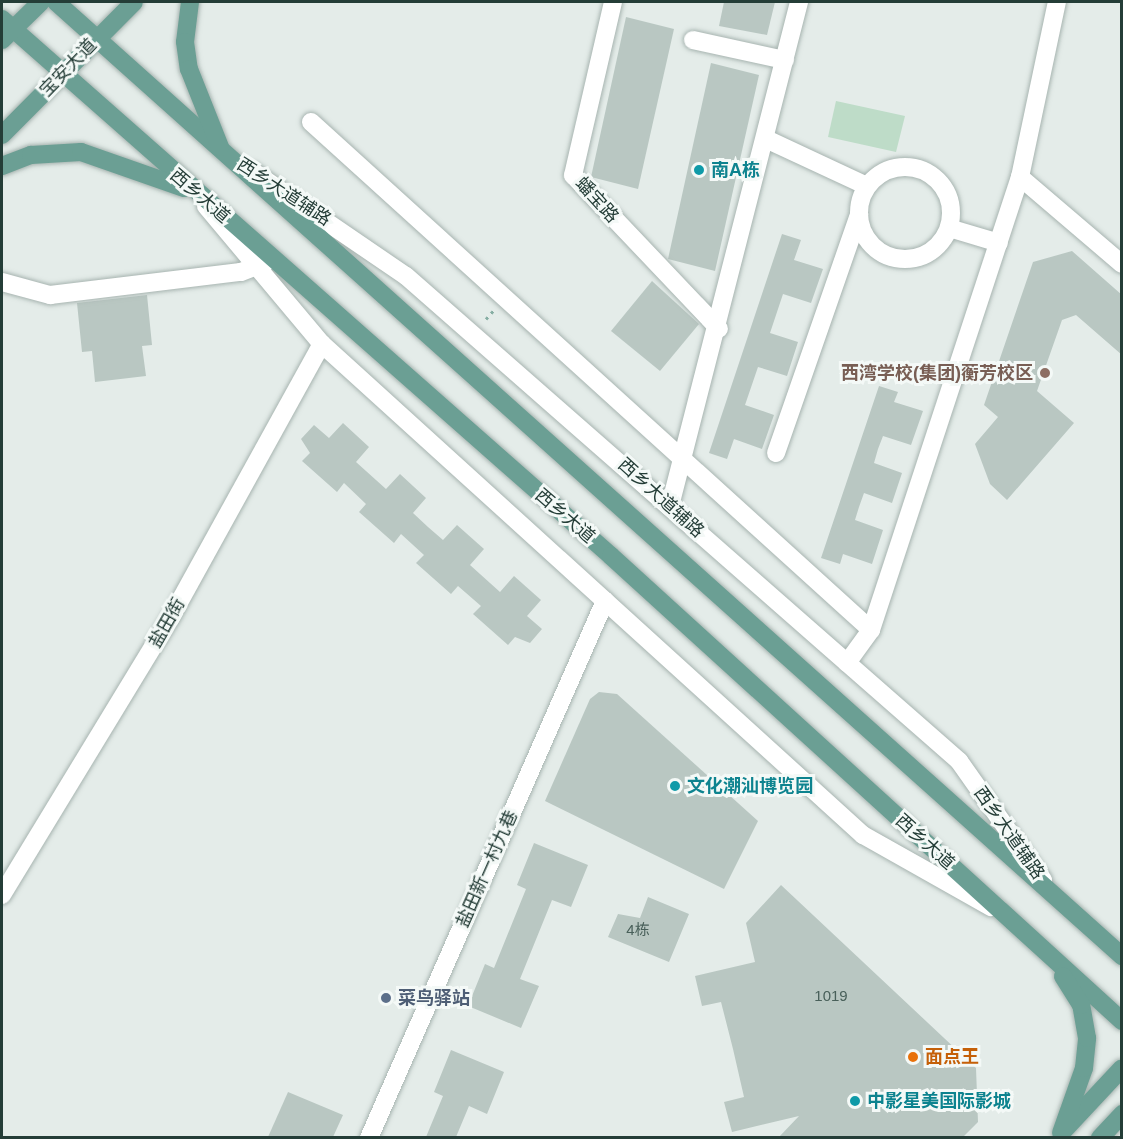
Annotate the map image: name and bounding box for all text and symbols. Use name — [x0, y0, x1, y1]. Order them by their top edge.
street label: 宝安大道 — [35, 35, 101, 101]
street label: 西乡大道辅路 — [233, 154, 335, 230]
place label: 南A栋 — [711, 159, 760, 181]
marker: 南A栋 — [692, 163, 706, 177]
street label: 西乡大道 — [166, 164, 234, 228]
street label: 蟠宝路 — [571, 173, 623, 227]
place label: 西湾学校(集团)蘅芳校区 — [841, 362, 1033, 384]
marker: 西湾学校(集团)蘅芳校区 — [1038, 366, 1052, 380]
street label: 西乡大道辅路 — [614, 454, 708, 542]
street label: 西乡大道 — [531, 484, 599, 548]
street label: 盐田街 — [144, 594, 190, 652]
place label: 文化潮汕博览园 — [687, 775, 813, 797]
marker: 文化潮汕博览园 — [668, 779, 682, 793]
street label: 西乡大道辅路 — [969, 783, 1049, 883]
street label: 盐田新一村九巷 — [452, 807, 522, 931]
street label: 西乡大道 — [891, 810, 959, 874]
house number: 4栋 — [626, 921, 650, 939]
place label: 菜鸟驿站 — [398, 987, 470, 1009]
house number: 1019 — [814, 987, 848, 1005]
marker: 菜鸟驿站 — [379, 991, 393, 1005]
place label: 面点王 — [925, 1046, 979, 1068]
marker: 面点王 — [906, 1050, 920, 1064]
place label: 中影星美国际影城 — [867, 1090, 1011, 1112]
marker: 中影星美国际影城 — [848, 1094, 862, 1108]

